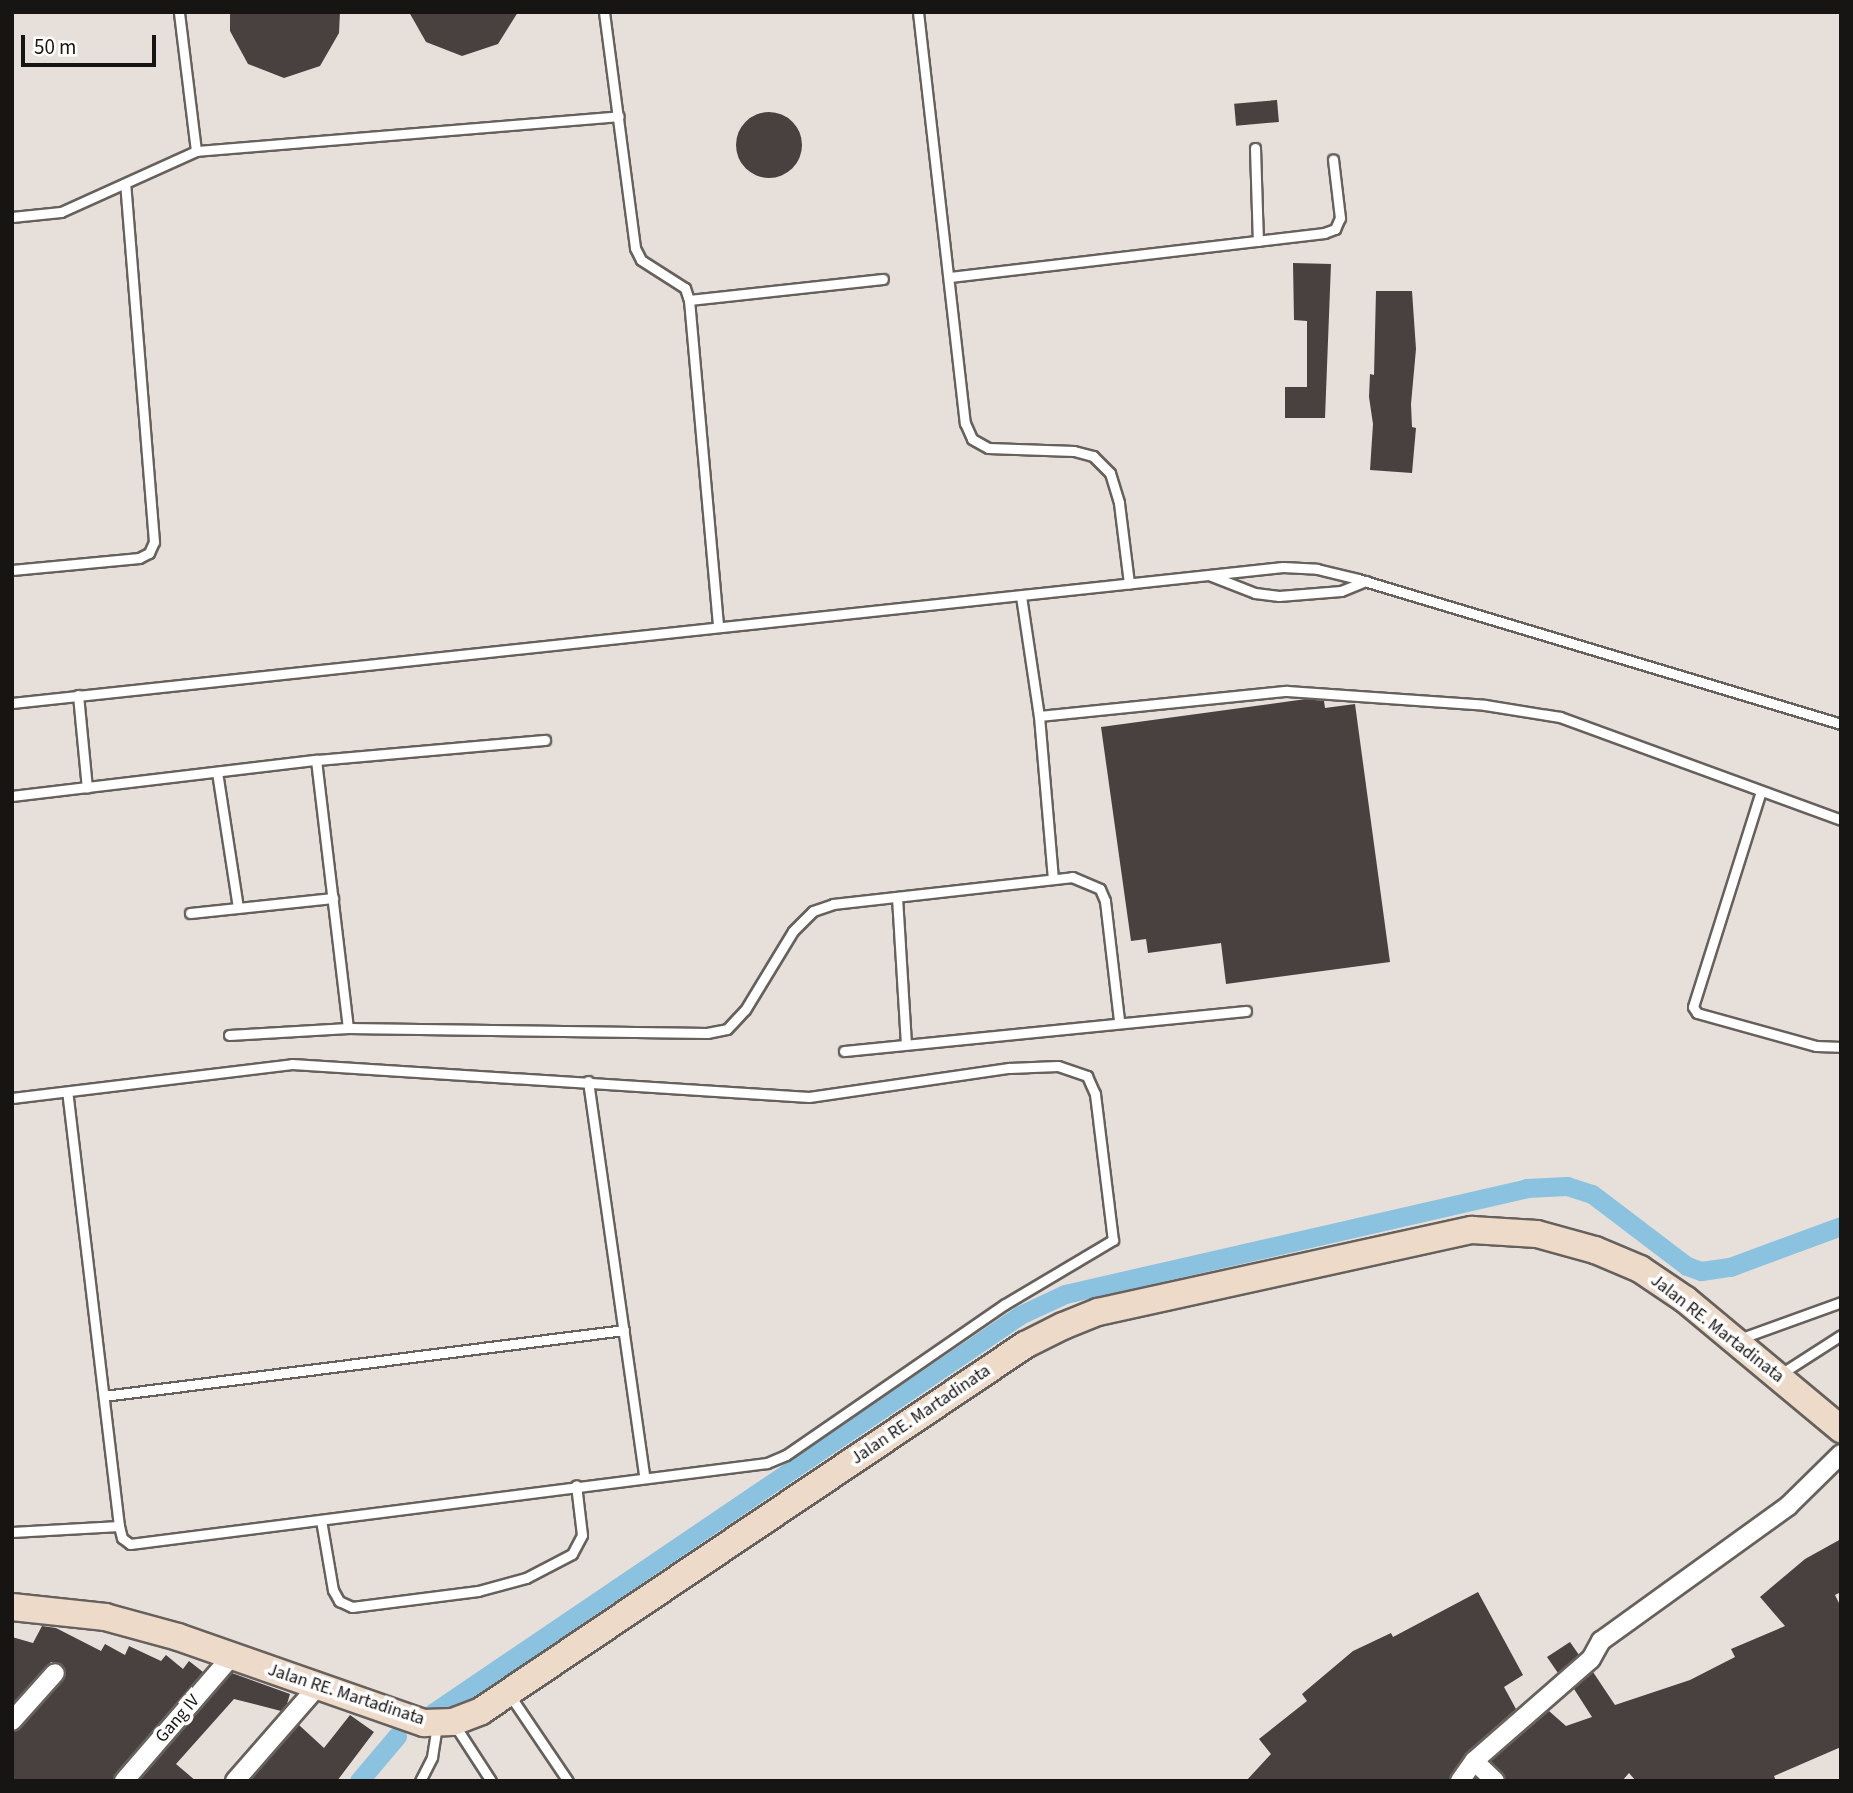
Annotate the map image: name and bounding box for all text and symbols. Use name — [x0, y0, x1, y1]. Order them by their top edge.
scale bar — [24, 21, 159, 65]
text: 50 m — [34, 32, 76, 62]
street label: Jalan RE. Martadinata — [1646, 1270, 1788, 1388]
street label: Jalan RE. Martadinata — [847, 1360, 995, 1470]
street label: Jalan RE. Martadinata — [265, 1659, 427, 1731]
street label: Gang IV — [151, 1691, 205, 1747]

